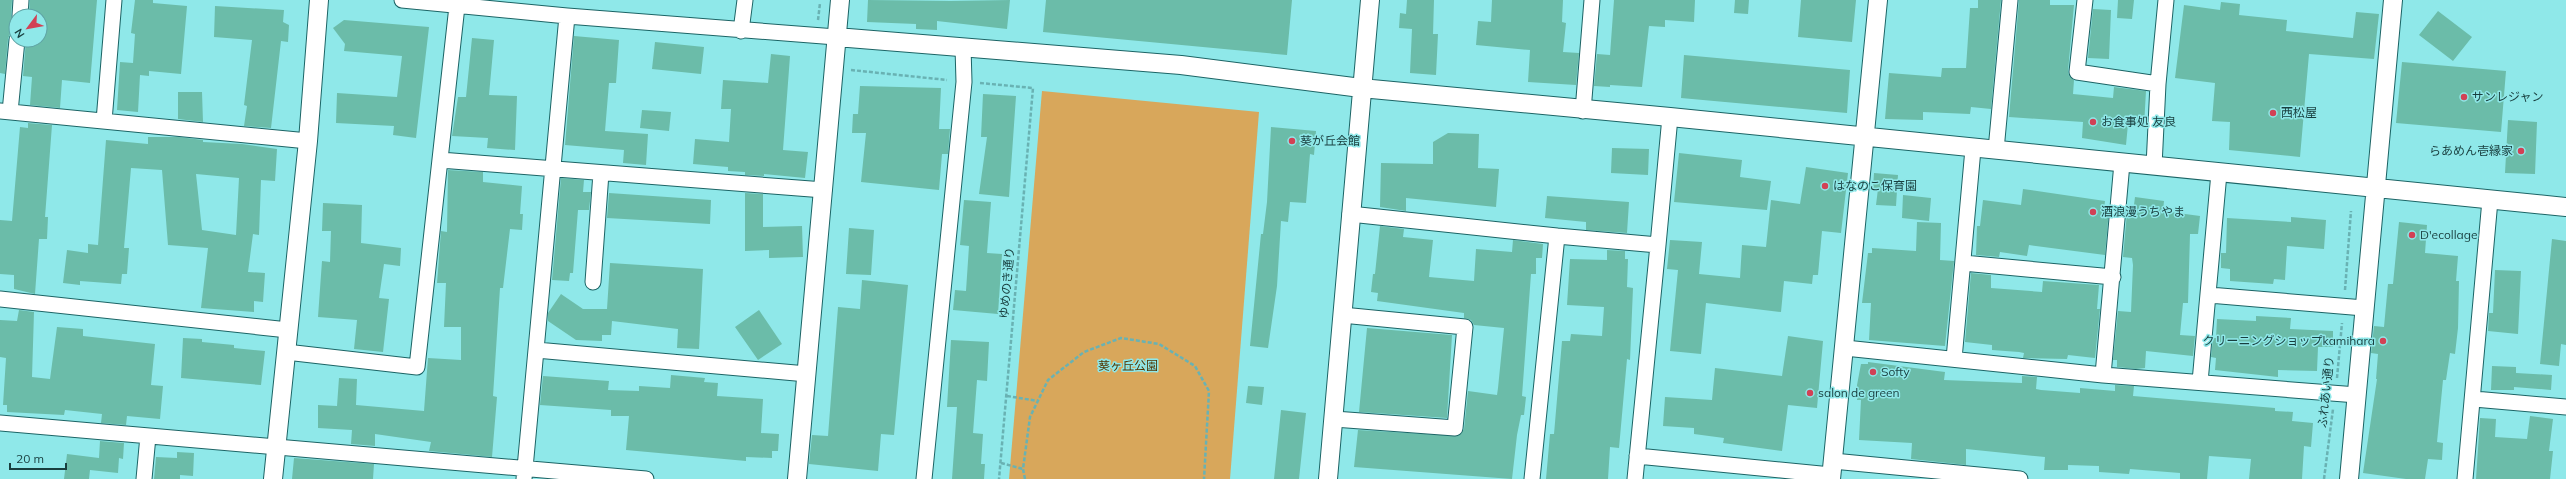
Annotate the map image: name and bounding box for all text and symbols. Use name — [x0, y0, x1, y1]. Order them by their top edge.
north arrow — [8, 8, 48, 48]
text: N — [11, 26, 28, 41]
place label: サンレジャン — [2472, 89, 2543, 104]
marker: サンレジャン — [2459, 92, 2469, 102]
place label: 西松屋 — [2281, 105, 2317, 120]
marker: 西松屋 — [2268, 108, 2278, 118]
place label: お食事処 友良 — [2101, 114, 2176, 129]
marker: お食事処 友良 — [2088, 117, 2098, 127]
place label: 葵が丘会館 — [1300, 133, 1360, 148]
marker: 葵が丘会館 — [1287, 136, 1297, 146]
place label: らあめん壱縁家 — [2429, 143, 2513, 158]
marker: らあめん壱縁家 — [2516, 146, 2526, 156]
place label: はなのこ保育園 — [1833, 178, 1917, 193]
marker: はなのこ保育園 — [1820, 181, 1830, 191]
place label: 酒浪漫うちやま — [2101, 204, 2185, 219]
marker: 酒浪漫うちやま — [2088, 207, 2098, 217]
place label: D'ecollage — [2420, 227, 2478, 242]
marker: D'ecollage — [2407, 230, 2417, 240]
street label: ゆめのき通り — [996, 247, 1017, 319]
place label: クリーニングショップkamihara — [2203, 333, 2375, 348]
marker: クリーニングショップkamihara — [2378, 336, 2388, 346]
street label: ふれあい通り — [2314, 355, 2337, 429]
park label: 葵ヶ丘公園 — [1098, 358, 1158, 373]
place label: Softy — [1881, 364, 1910, 379]
marker: Softy — [1868, 367, 1878, 377]
place label: salon de green — [1818, 385, 1900, 400]
marker: salon de green — [1805, 388, 1815, 398]
scale bar — [10, 445, 66, 471]
text: 20 m — [16, 451, 44, 466]

